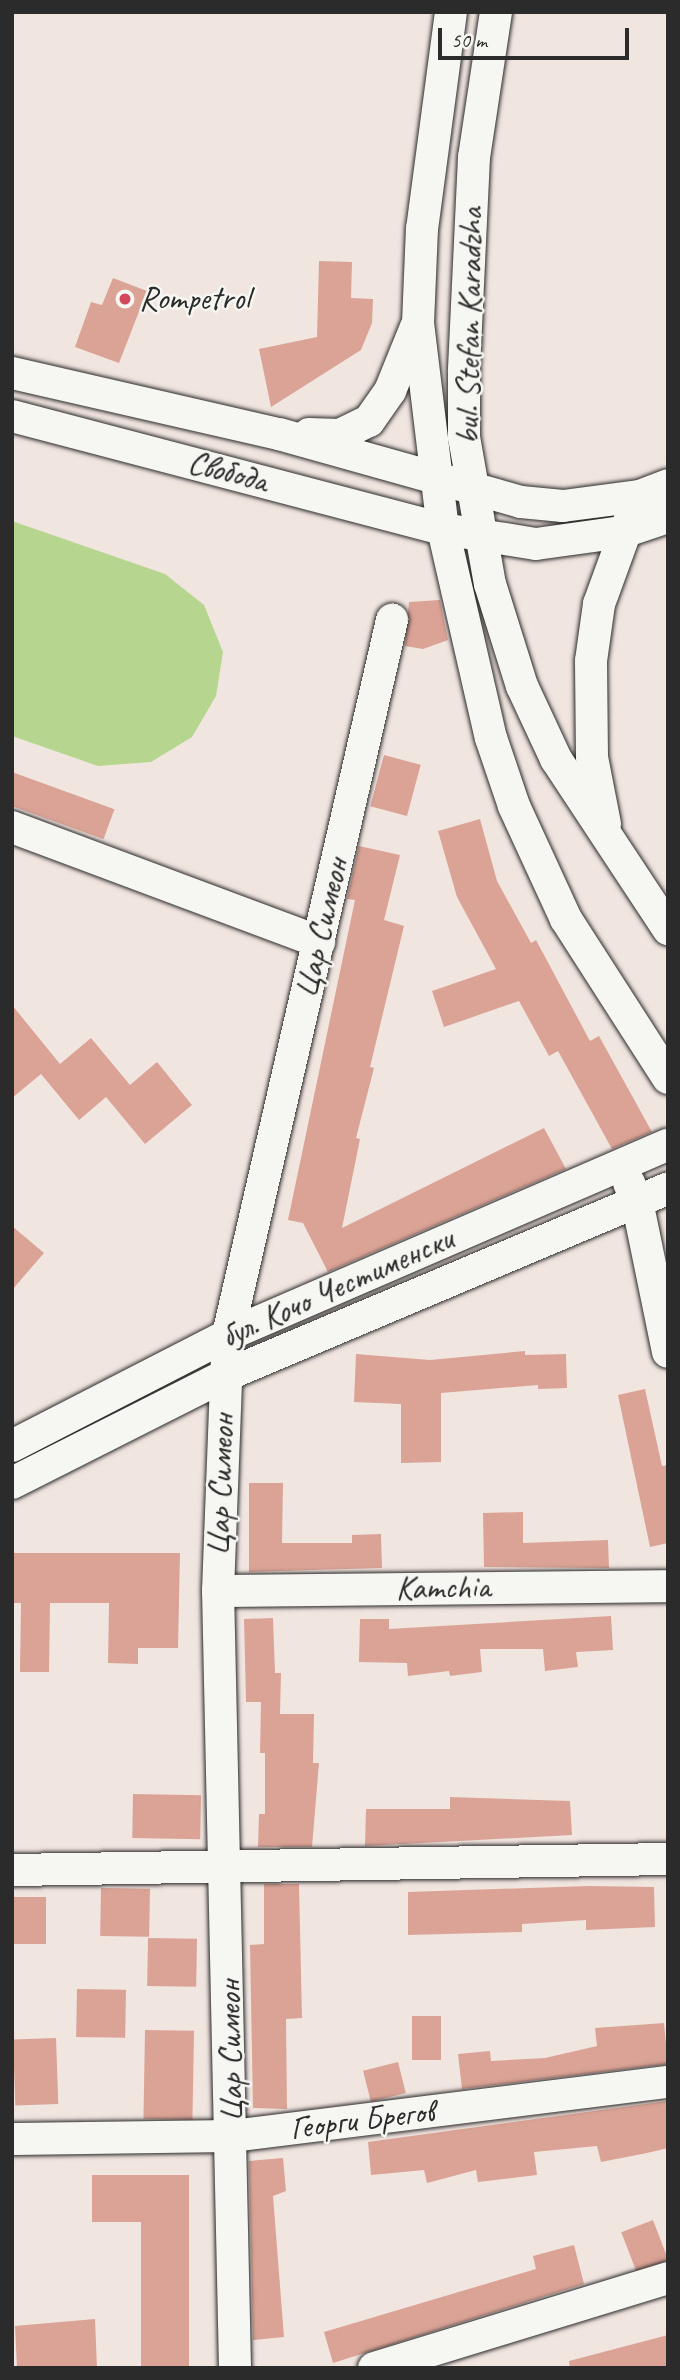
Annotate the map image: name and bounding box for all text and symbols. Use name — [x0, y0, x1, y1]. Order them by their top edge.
scale bar — [442, 14, 633, 58]
text: 50 m — [451, 27, 487, 53]
street label: bul. Stefan Karadzha — [448, 207, 492, 445]
place label: Rompetrol — [139, 279, 250, 319]
marker: Rompetrol — [117, 291, 133, 307]
street label: Свобода — [184, 442, 272, 502]
street label: Цар Симеон — [287, 857, 357, 999]
street label: бул. Кочо Честименски — [213, 1218, 461, 1358]
street label: Цар Симеон — [199, 1416, 243, 1554]
street label: Kamchia — [396, 1567, 490, 1609]
street label: Цар Симеон — [210, 1983, 252, 2119]
street label: Георги Брегов — [287, 2091, 437, 2149]

